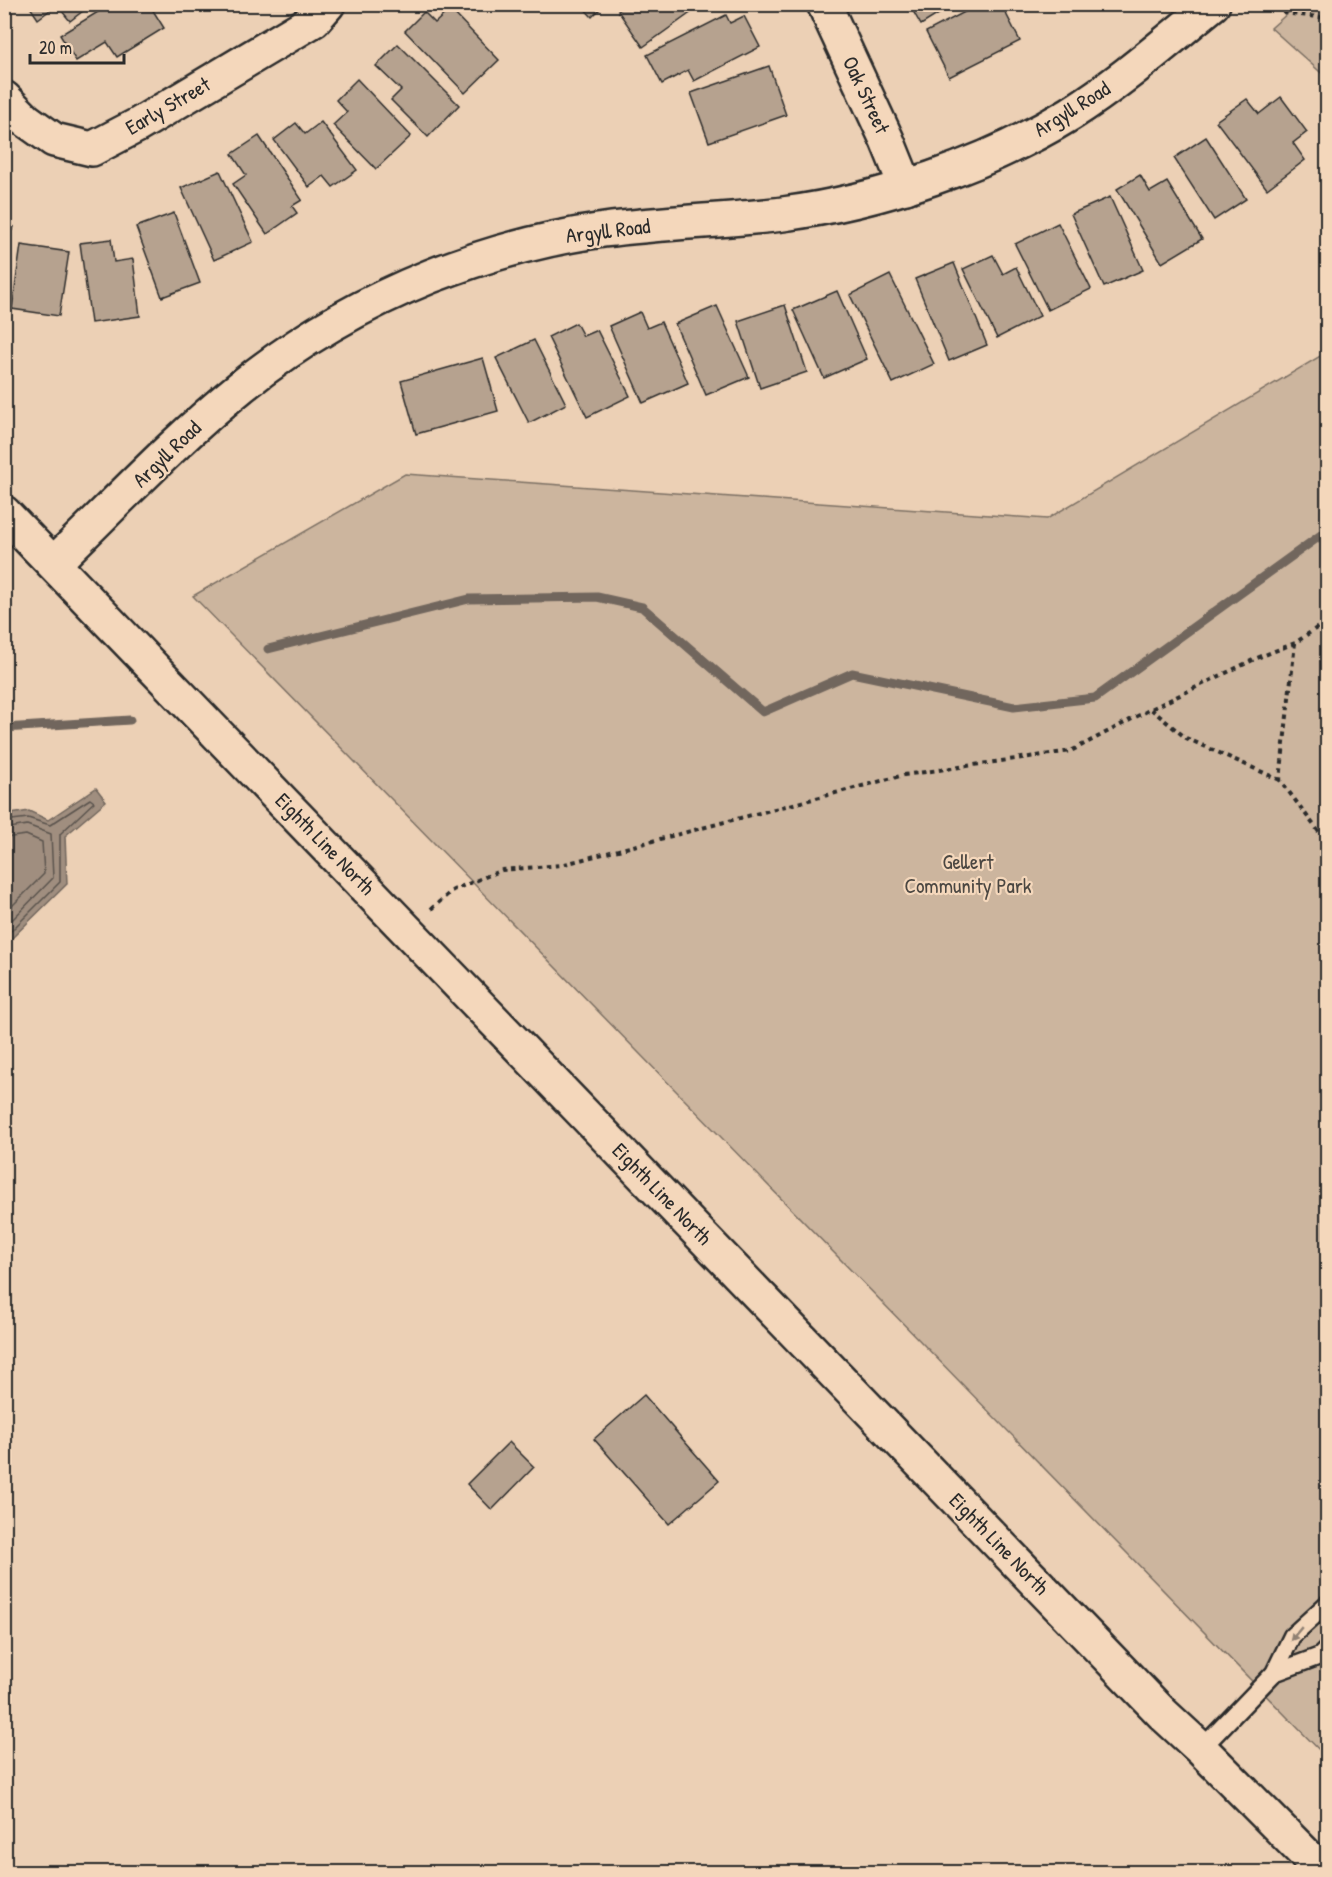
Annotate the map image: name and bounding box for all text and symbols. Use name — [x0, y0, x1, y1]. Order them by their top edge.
scale bar — [30, 27, 124, 65]
text: 20 m — [39, 35, 72, 60]
street label: Oak Street — [836, 51, 897, 139]
street label: Early Street — [120, 69, 216, 142]
street label: Argyll Road — [1028, 74, 1115, 143]
street label: Argyll Road — [564, 211, 652, 250]
street label: Argyll Road — [126, 414, 207, 494]
street label: Eighth Line North — [269, 786, 382, 901]
park label: Gellert Community Park — [904, 847, 1032, 900]
street label: Eighth Line North — [606, 1136, 719, 1251]
street label: Eighth Line North — [943, 1486, 1056, 1601]
one-way arrow — [1289, 1626, 1302, 1642]

